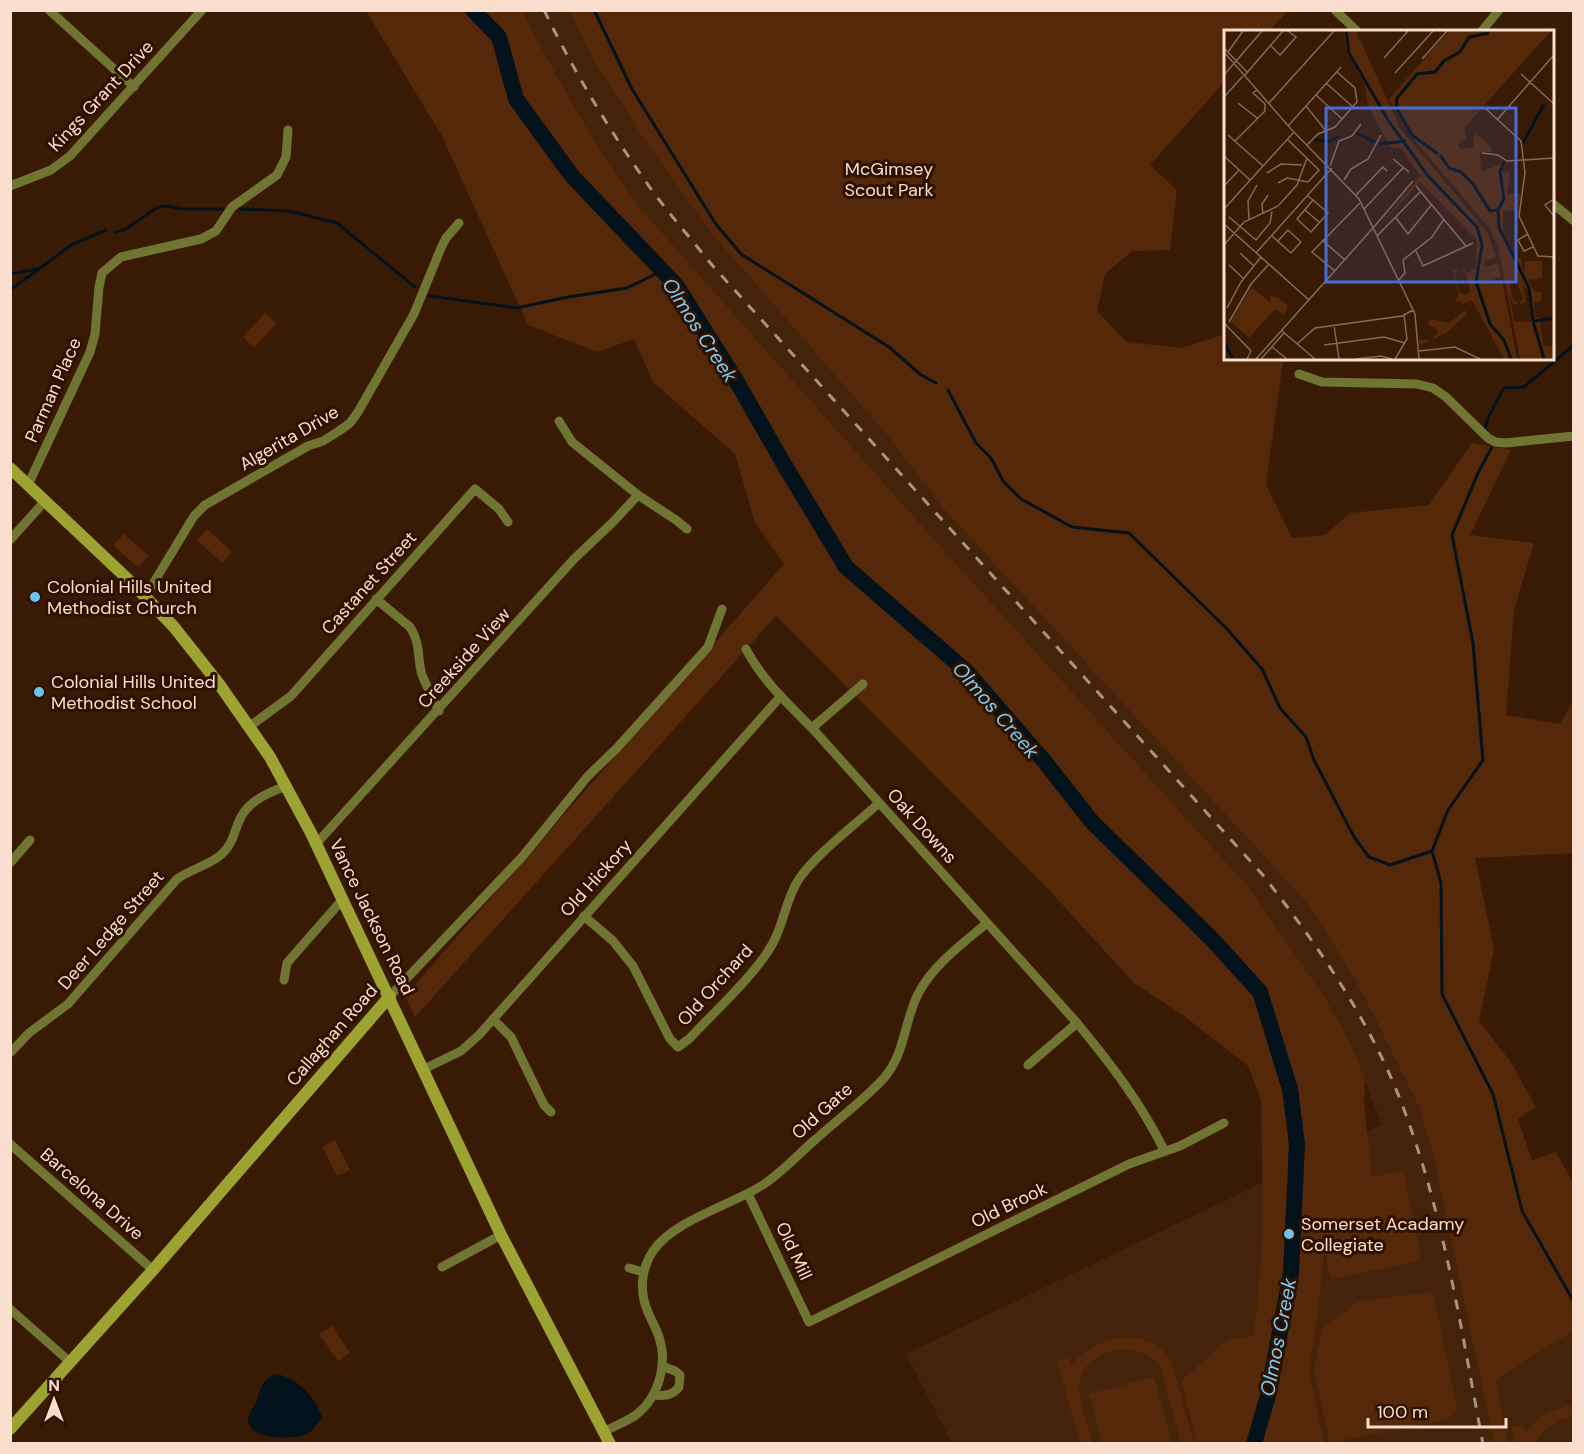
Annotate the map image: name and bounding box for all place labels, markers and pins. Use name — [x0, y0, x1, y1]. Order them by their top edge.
place label: Colonial Hills United Methodist Church — [47, 575, 212, 620]
marker: Colonial Hills United Methodist Church — [28, 590, 42, 604]
place label: Colonial Hills United Methodist School — [51, 670, 216, 715]
marker: Colonial Hills United Methodist School — [32, 685, 46, 699]
place label: Somerset Acadamy Collegiate — [1301, 1212, 1464, 1257]
marker: Somerset Acadamy Collegiate — [1282, 1227, 1296, 1241]

